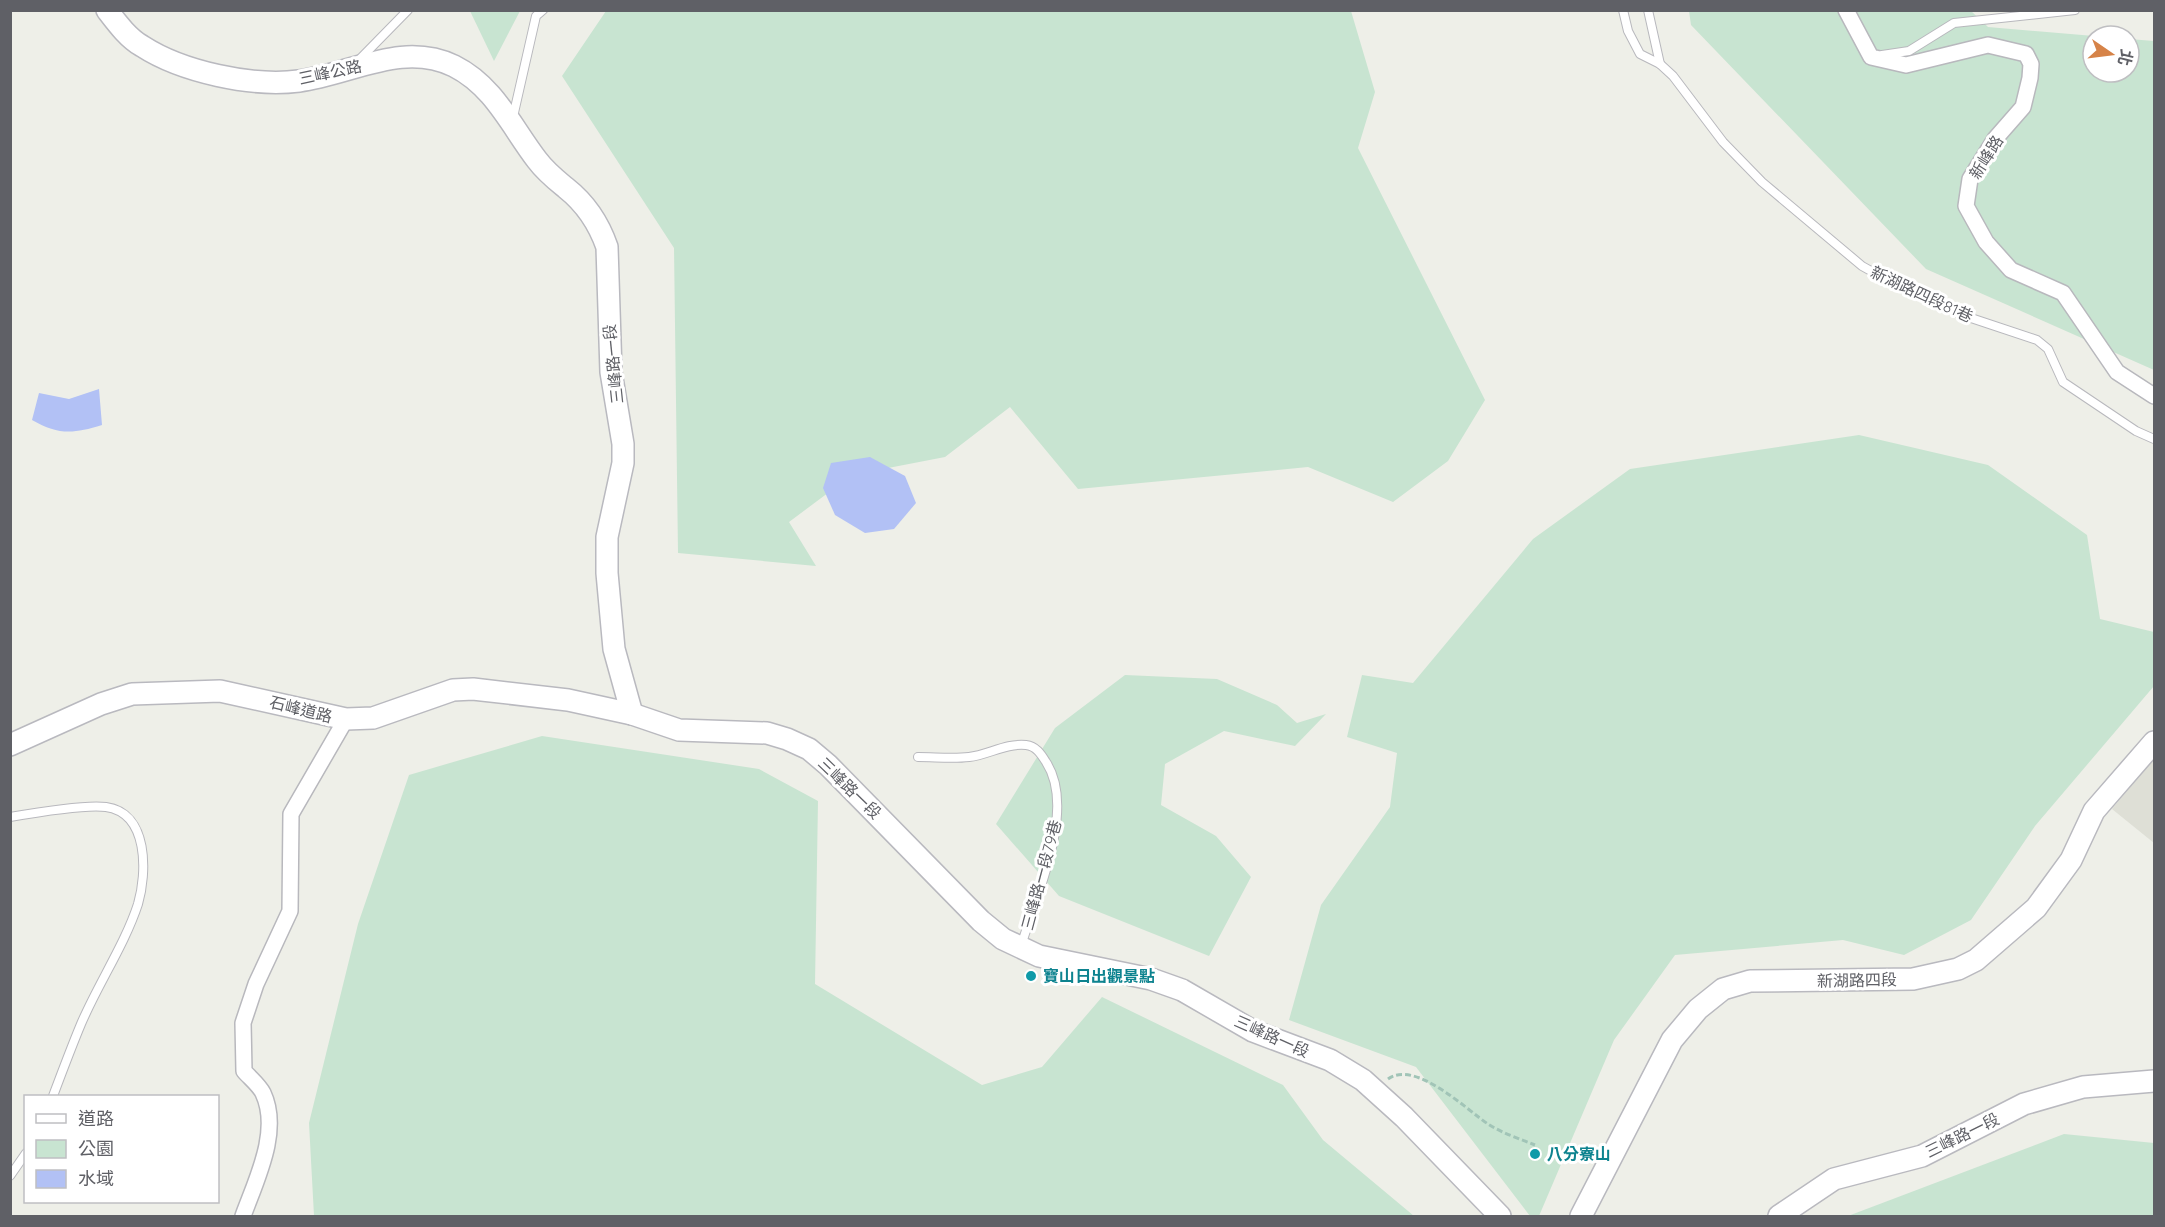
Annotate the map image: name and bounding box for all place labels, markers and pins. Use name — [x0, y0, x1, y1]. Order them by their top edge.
place label: 寶山日出觀景點 — [1043, 966, 1155, 986]
marker: 寶山日出觀景點 — [1024, 969, 1038, 983]
place label: 八分寮山 — [1547, 1144, 1611, 1164]
marker: 八分寮山 — [1528, 1147, 1542, 1161]

